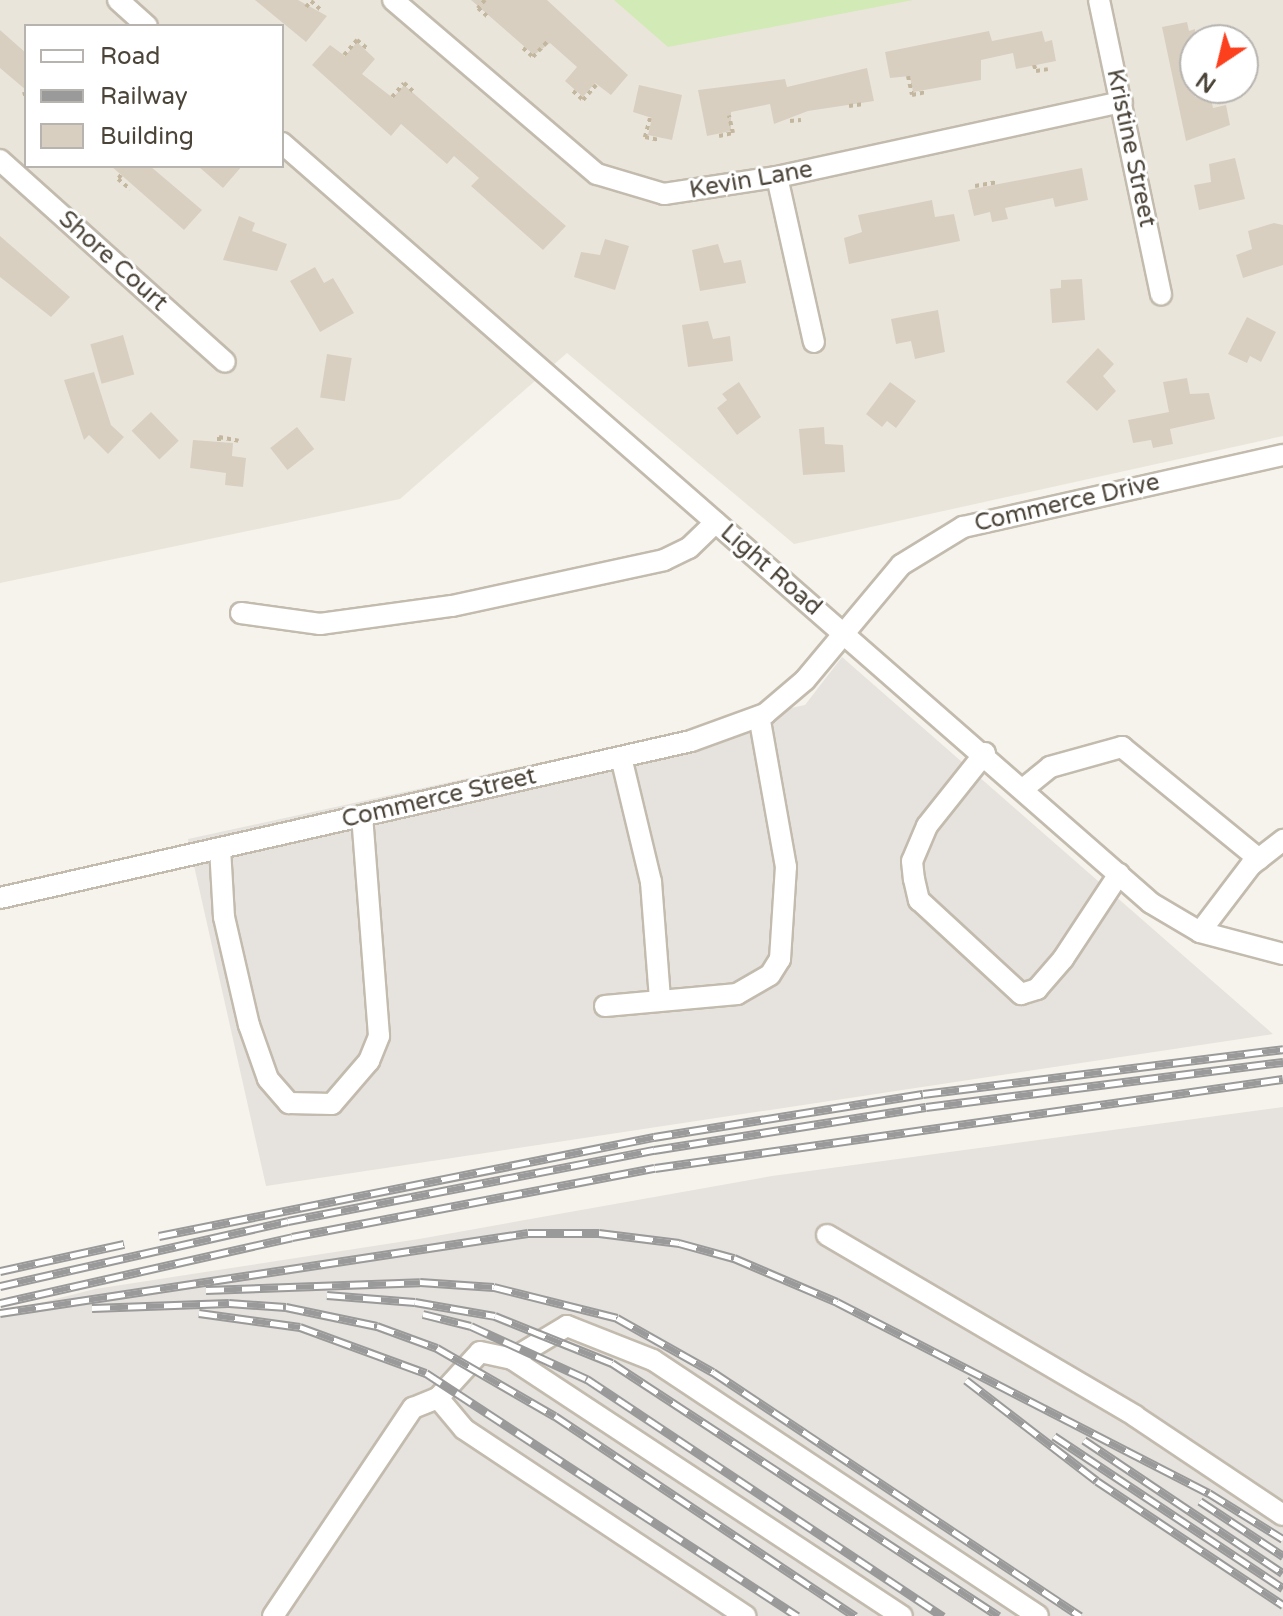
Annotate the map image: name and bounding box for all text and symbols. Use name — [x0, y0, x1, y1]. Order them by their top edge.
legend — [24, 24, 284, 168]
north arrow — [1179, 24, 1259, 104]
text: Road — [100, 42, 160, 71]
street label: Kristine Street — [1100, 66, 1162, 230]
text: N — [1192, 66, 1221, 98]
text: Railway — [100, 82, 188, 111]
text: Building — [100, 122, 194, 151]
street label: Kevin Lane — [687, 155, 815, 205]
street label: Shore Court — [53, 205, 173, 317]
street label: Commerce Drive — [972, 468, 1162, 538]
street label: Light Road — [714, 518, 828, 622]
street label: Commerce Street — [339, 762, 539, 834]

